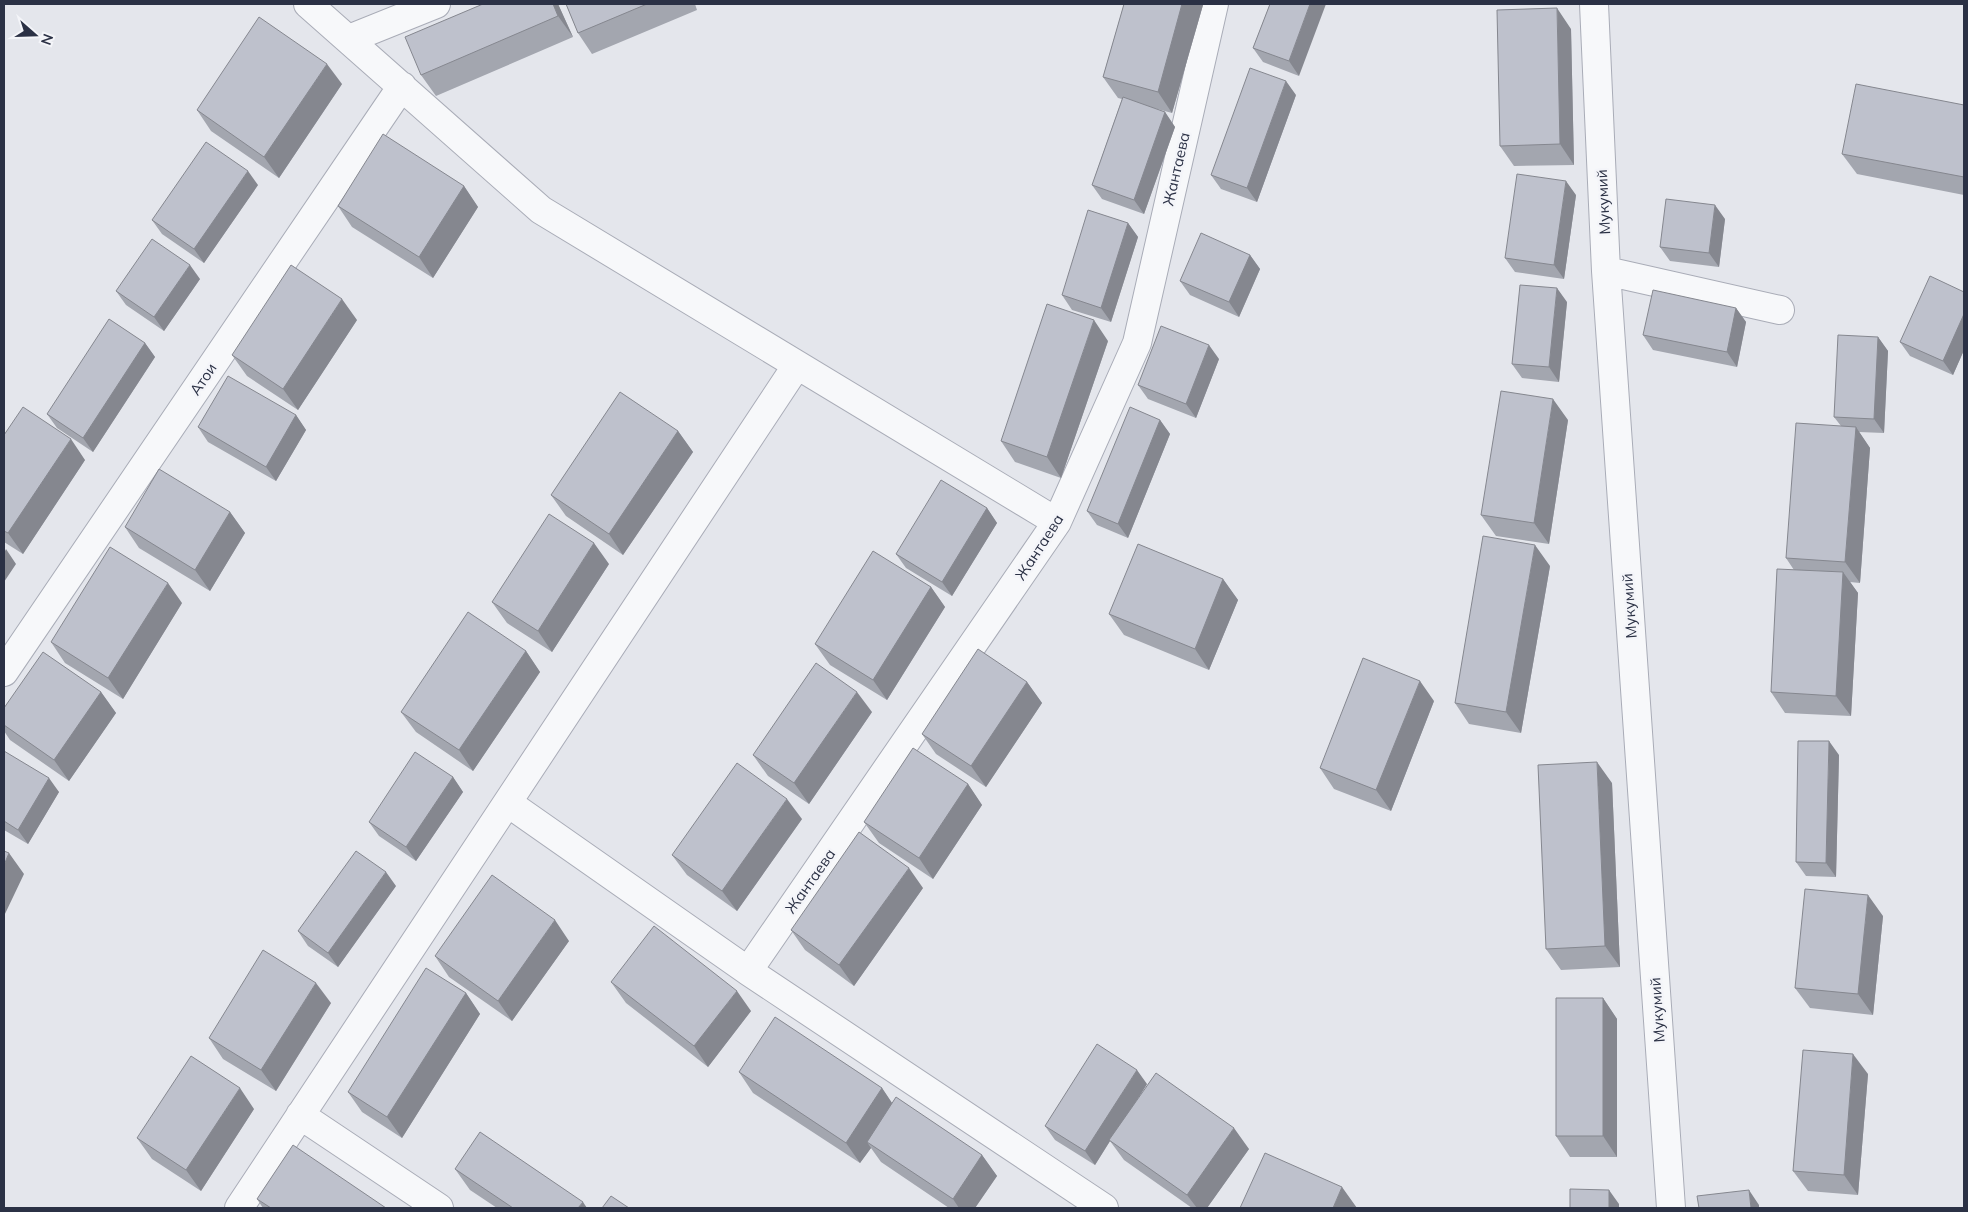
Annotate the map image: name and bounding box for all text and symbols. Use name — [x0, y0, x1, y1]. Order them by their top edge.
north arrow — [10, 10, 60, 60]
text: N — [37, 31, 57, 47]
street label: Жантаева — [1158, 130, 1194, 208]
street label: Мукумий — [1592, 169, 1614, 235]
street label: Атои — [185, 359, 221, 399]
street label: Жантаева — [1011, 510, 1067, 584]
street label: Мукумий — [1617, 573, 1641, 639]
street label: Жантаева — [781, 845, 839, 917]
street label: Мукумий — [1645, 977, 1669, 1043]

